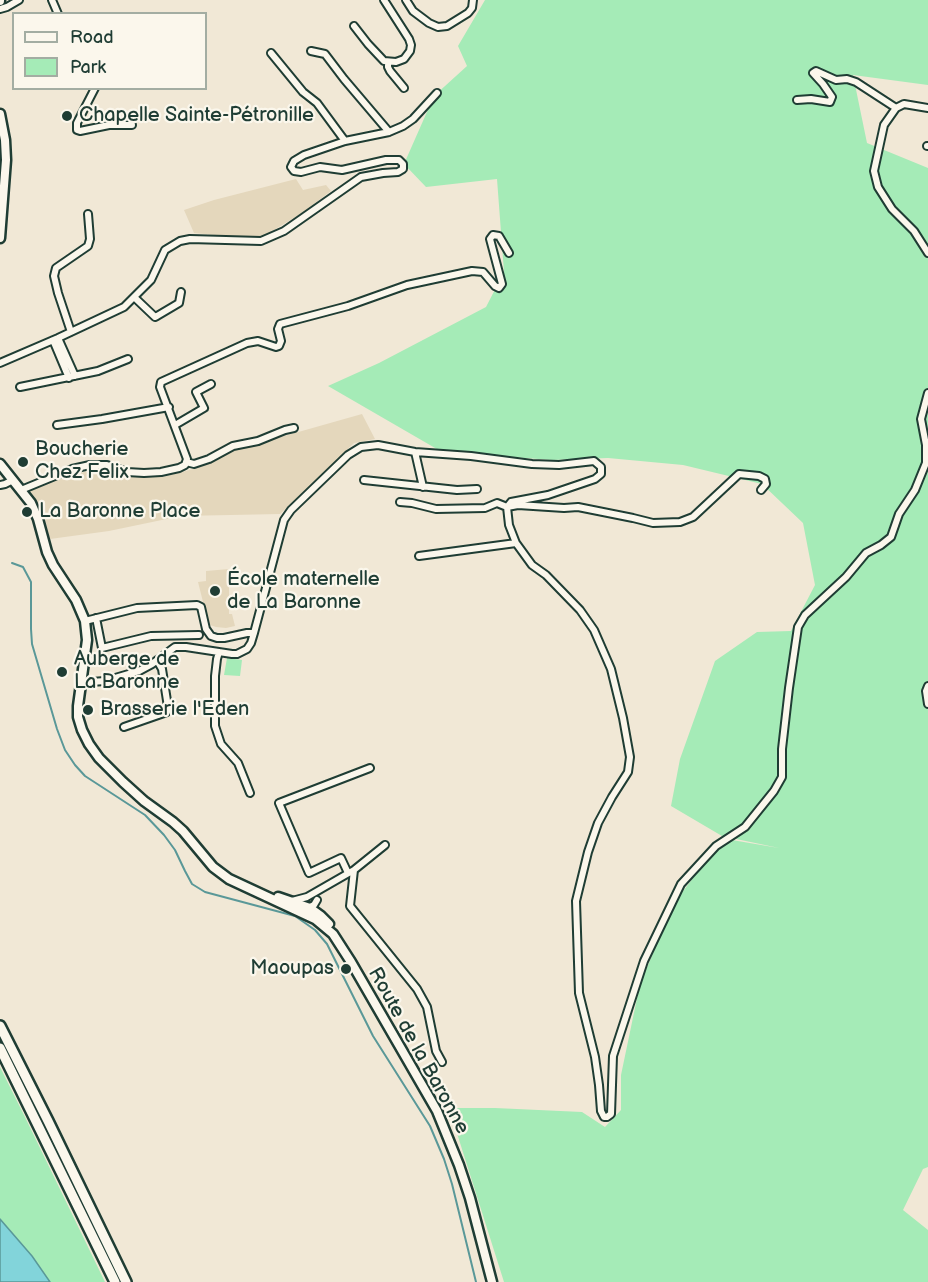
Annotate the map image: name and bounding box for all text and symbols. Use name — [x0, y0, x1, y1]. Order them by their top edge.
legend — [12, 12, 207, 90]
text: Road — [70, 27, 114, 48]
text: Park — [70, 57, 106, 78]
place label: Chapelle Sainte-Pétronille — [79, 104, 314, 128]
marker: Chapelle Sainte-Pétronille — [60, 109, 74, 123]
place label: Boucherie Chez Felix — [35, 438, 129, 485]
marker: Boucherie Chez Felix — [16, 455, 30, 469]
place label: La Baronne Place — [39, 500, 200, 524]
marker: La Baronne Place — [20, 505, 34, 519]
place label: École maternelle de La Baronne — [227, 568, 380, 615]
marker: École maternelle de La Baronne — [208, 584, 222, 598]
place label: Auberge de La Baronne — [74, 648, 179, 695]
marker: Auberge de La Baronne — [55, 665, 69, 679]
place label: Brasserie l'Eden — [100, 698, 249, 722]
marker: Brasserie l'Eden — [81, 703, 95, 717]
place label: Maoupas — [250, 957, 334, 981]
marker: Maoupas — [339, 962, 353, 976]
street label: Route de la Baronne — [362, 964, 474, 1138]

